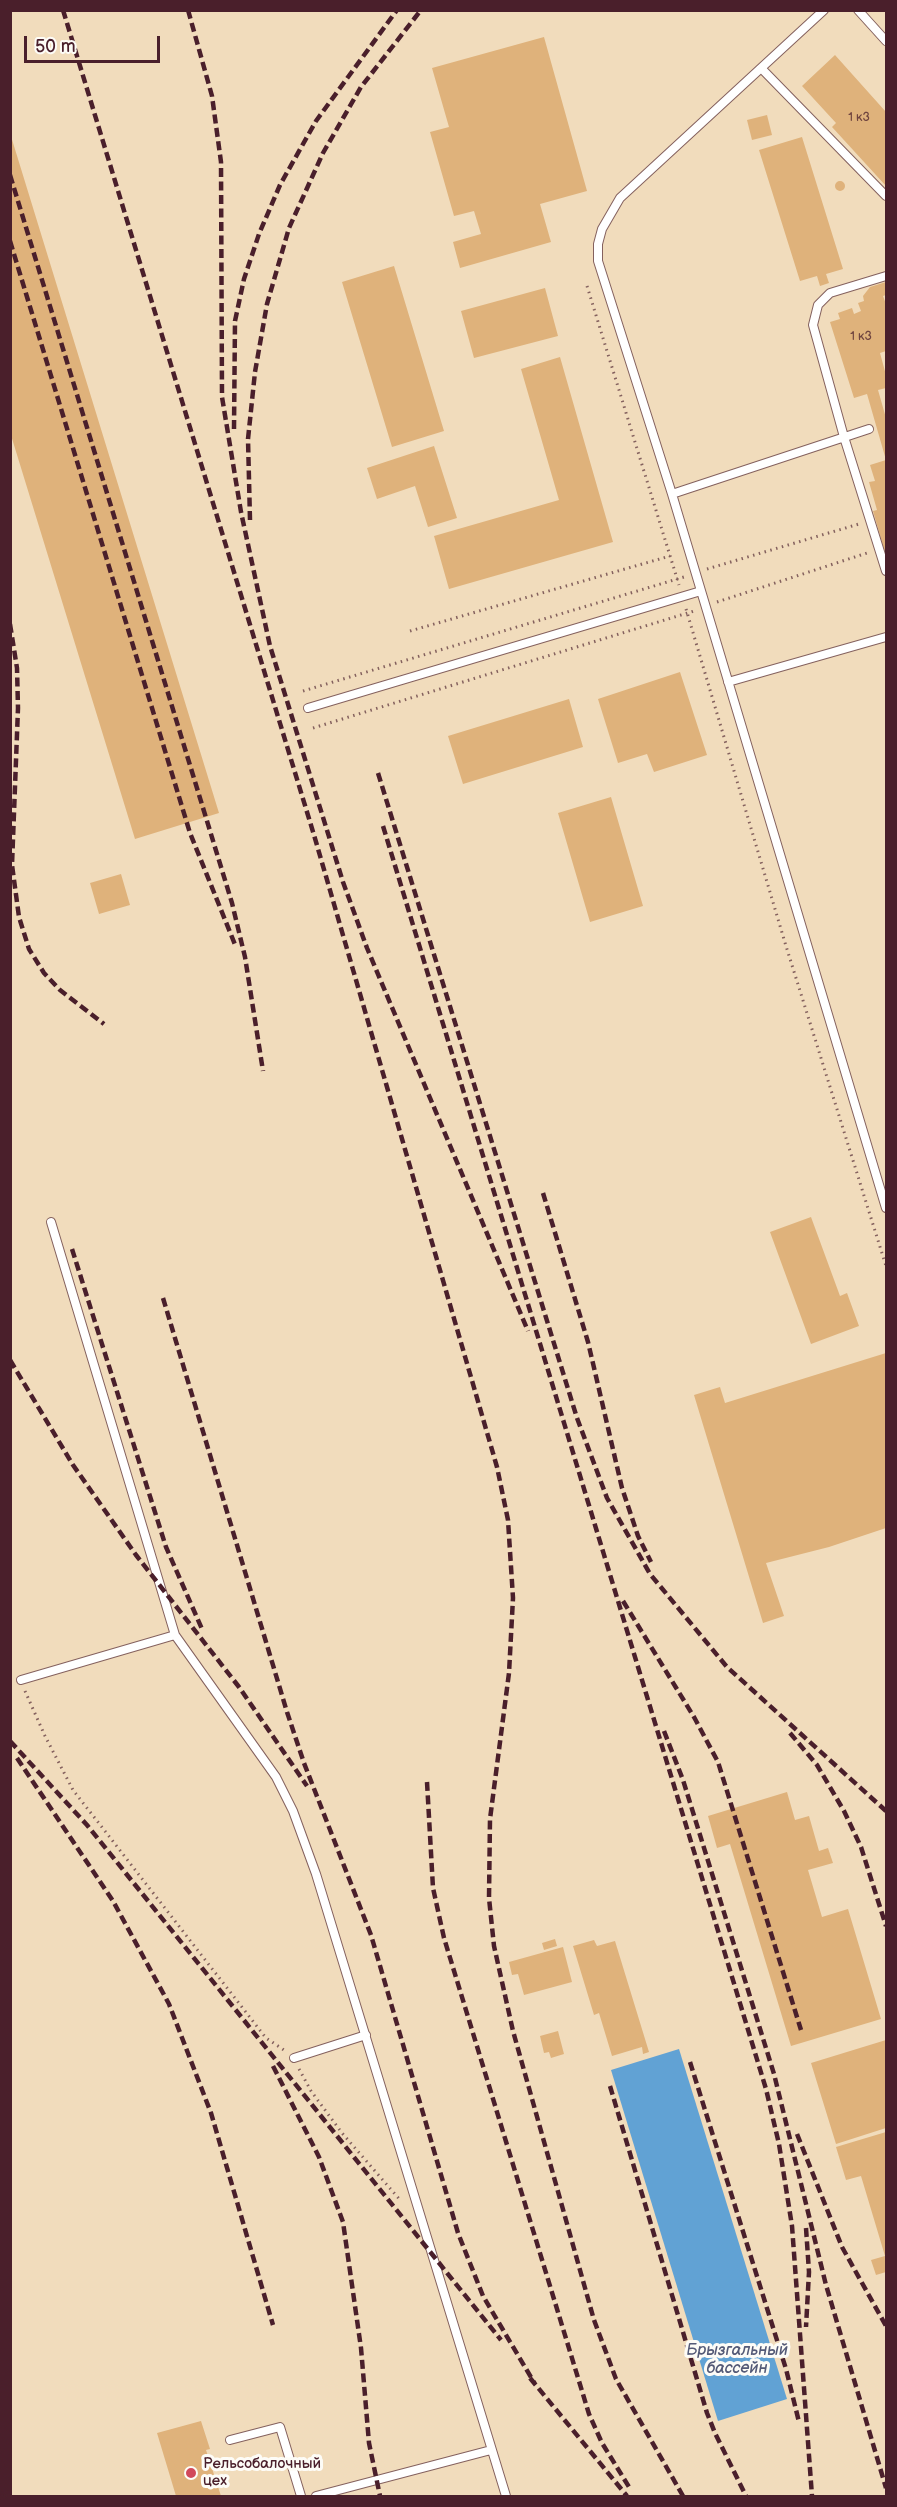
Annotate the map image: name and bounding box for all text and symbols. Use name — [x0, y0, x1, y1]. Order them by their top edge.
scale bar — [27, 24, 164, 62]
text: 50 m — [35, 36, 76, 57]
house number: 1 к3 — [848, 111, 870, 125]
house number: 1 к3 — [850, 330, 872, 344]
water label: Брызгальный бассейн — [686, 2341, 788, 2379]
place label: Рельсобалочный цех — [203, 2455, 321, 2490]
marker: Рельсобалочный цех — [184, 2466, 198, 2480]

